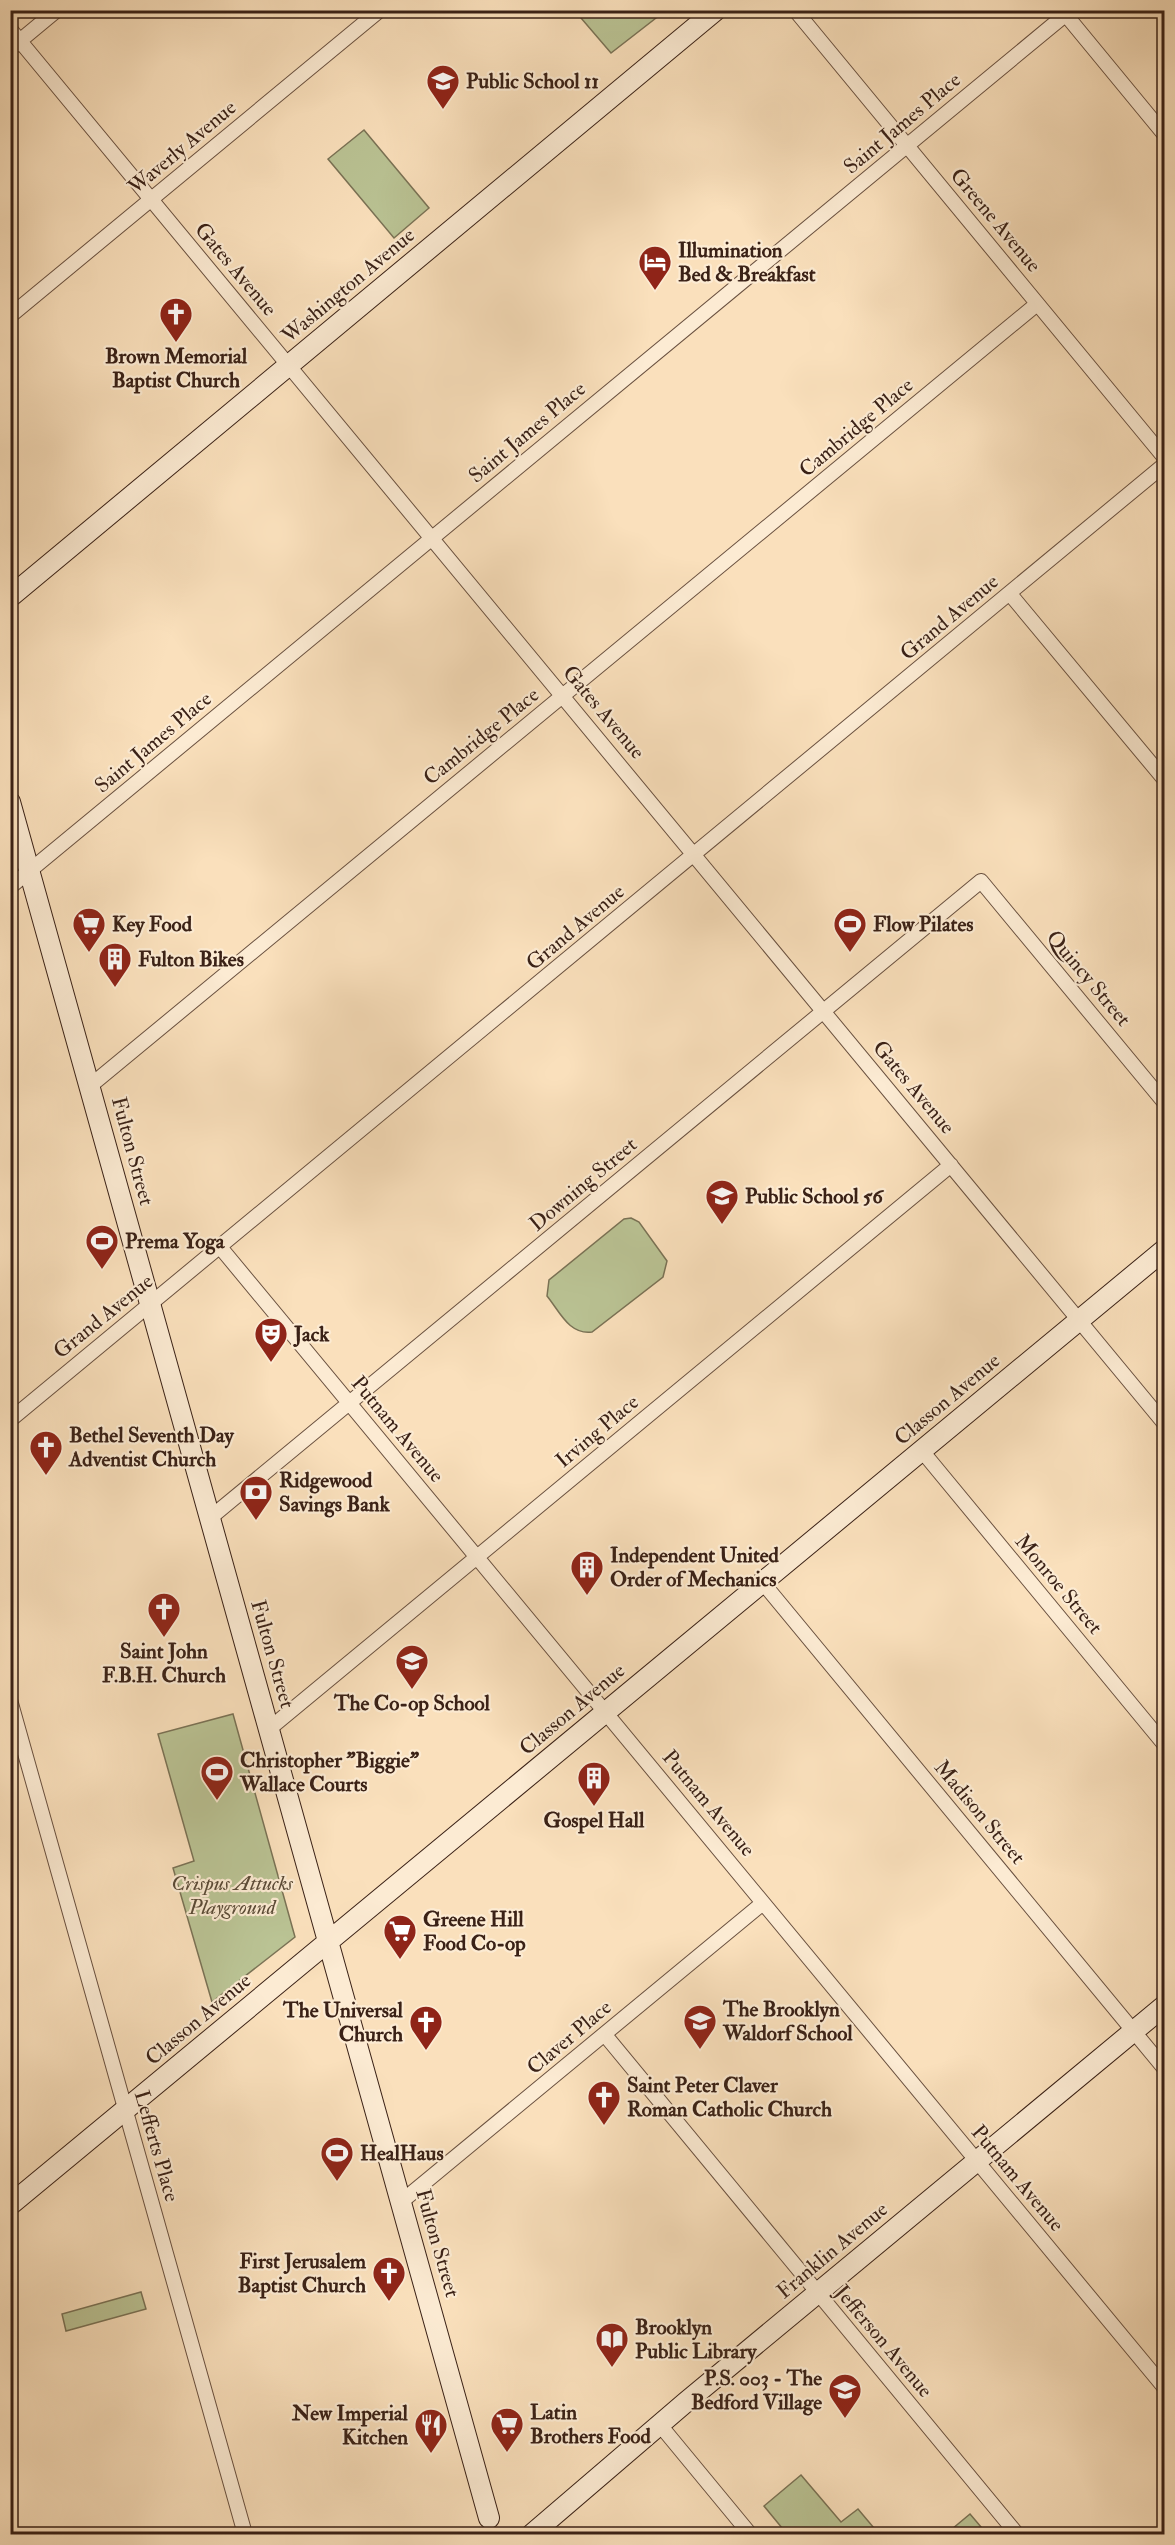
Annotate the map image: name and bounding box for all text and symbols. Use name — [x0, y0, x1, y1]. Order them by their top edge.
school or university icon: Public School 11 — [425, 63, 461, 110]
street label: Saint James Place — [838, 66, 967, 180]
place label: Public School 11 — [466, 68, 599, 95]
street label: Waverly Avenue — [122, 94, 242, 201]
street label: Greene Avenue — [944, 163, 1047, 278]
street label: Gates Avenue — [189, 217, 283, 322]
street label: Washington Avenue — [275, 222, 421, 350]
place label: Illumination Bed & Breakfast — [678, 237, 816, 288]
hotel icon: Illumination Bed & Breakfast — [637, 244, 673, 291]
church icon: Brown Memorial Baptist Church — [158, 296, 194, 343]
place label: Brown Memorial Baptist Church — [105, 343, 248, 394]
street label: Cambridge Place — [794, 372, 919, 483]
street label: Saint James Place — [463, 375, 592, 489]
street label: Grand Avenue — [895, 568, 1004, 666]
street label: Gates Avenue — [557, 660, 651, 765]
street label: Cambridge Place — [418, 681, 545, 791]
street label: Saint James Place — [89, 685, 218, 799]
street label: Grand Avenue — [521, 878, 630, 976]
supermarket icon: Key Food — [71, 906, 107, 953]
sports icon: Flow Pilates — [832, 906, 868, 953]
place label: Key Food — [112, 911, 193, 938]
place label: Flow Pilates — [873, 911, 973, 938]
street label: Quincy Street — [1040, 925, 1137, 1032]
building icon: Fulton Bikes — [97, 941, 133, 988]
place label: Fulton Bikes — [138, 946, 244, 973]
street label: Gates Avenue — [867, 1035, 961, 1140]
street label: Fulton Street — [105, 1094, 160, 1209]
street label: Downing Street — [524, 1131, 643, 1237]
school or university icon: Public School 56 — [704, 1178, 740, 1225]
place label: Public School 56 — [745, 1183, 884, 1210]
sports icon: Prema Yoga — [84, 1223, 120, 1270]
place label: Prema Yoga — [125, 1228, 226, 1255]
street label: Grand Avenue — [48, 1268, 159, 1365]
theatre icon: Jack — [253, 1316, 289, 1363]
place label: Jack — [293, 1321, 330, 1348]
street label: Classon Avenue — [889, 1347, 1006, 1451]
street label: Putnam Avenue — [345, 1371, 450, 1488]
street label: Irving Place — [550, 1389, 645, 1474]
place label: Bethel Seventh Day Adventist Church — [68, 1422, 235, 1473]
church icon: Bethel Seventh Day Adventist Church — [28, 1429, 64, 1476]
place label: Ridgewood Savings Bank — [279, 1467, 391, 1518]
bank icon: Ridgewood Savings Bank — [238, 1474, 274, 1521]
street label: Monroe Street — [1009, 1529, 1108, 1640]
place label: Independent United Order of Mechanics — [610, 1542, 780, 1593]
building icon: Independent United Order of Mechanics — [569, 1549, 605, 1596]
church icon: Saint John F.B.H. Church — [146, 1591, 182, 1638]
street label: Fulton Street — [244, 1597, 301, 1712]
place label: Saint John F.B.H. Church — [102, 1638, 226, 1689]
school or university icon: The Co-op School — [394, 1643, 430, 1690]
street label: Classon Avenue — [514, 1657, 631, 1761]
place label: The Co-op School — [333, 1690, 491, 1717]
street label: Putnam Avenue — [656, 1745, 761, 1862]
place label: Christopher "Biggie" Wallace Courts — [239, 1747, 420, 1798]
sports icon: Christopher "Biggie" Wallace Courts — [199, 1754, 235, 1801]
street label: Madison Street — [928, 1755, 1031, 1870]
building icon: Gospel Hall — [576, 1760, 612, 1807]
place label: Gospel Hall — [544, 1807, 645, 1834]
park label: Crispus Attucks Playground — [171, 1870, 294, 1921]
place label: Greene Hill Food Co-op — [423, 1906, 526, 1957]
supermarket icon: Greene Hill Food Co-op — [382, 1913, 418, 1960]
street label: Classon Avenue — [140, 1967, 257, 2071]
street label: Claver Place — [521, 1994, 617, 2081]
place label: The Brooklyn Waldorf School — [722, 1996, 853, 2047]
place label: The Universal Church — [282, 1997, 404, 2048]
school or university icon: The Brooklyn Waldorf School — [682, 2003, 718, 2050]
church icon: The Universal Church — [408, 2004, 444, 2051]
place label: Saint Peter Claver Roman Catholic Church — [627, 2072, 832, 2123]
church icon: Saint Peter Claver Roman Catholic Church — [586, 2079, 622, 2126]
street label: Lefferts Place — [128, 2087, 185, 2205]
street label: Putnam Avenue — [965, 2120, 1070, 2237]
sports icon: HealHaus — [319, 2135, 355, 2182]
place label: HealHaus — [360, 2140, 444, 2167]
street label: Fulton Street — [409, 2186, 466, 2301]
street label: Franklin Avenue — [771, 2196, 894, 2305]
place label: First Jerusalem Baptist Church — [238, 2248, 367, 2299]
church icon: First Jerusalem Baptist Church — [371, 2255, 407, 2302]
street label: Jefferson Avenue — [828, 2279, 939, 2403]
place label: Brooklyn Public Library — [635, 2314, 757, 2365]
library icon: Brooklyn Public Library — [594, 2321, 630, 2368]
place label: P.S. 003 - The Bedford Village — [691, 2365, 822, 2416]
school or university icon: P.S. 003 - The Bedford Village — [827, 2372, 863, 2419]
place label: Latin Brothers Food — [530, 2399, 651, 2450]
place label: New Imperial Kitchen — [291, 2400, 409, 2451]
supermarket icon: Latin Brothers Food — [489, 2406, 525, 2453]
restaurant icon: New Imperial Kitchen — [413, 2407, 449, 2454]

